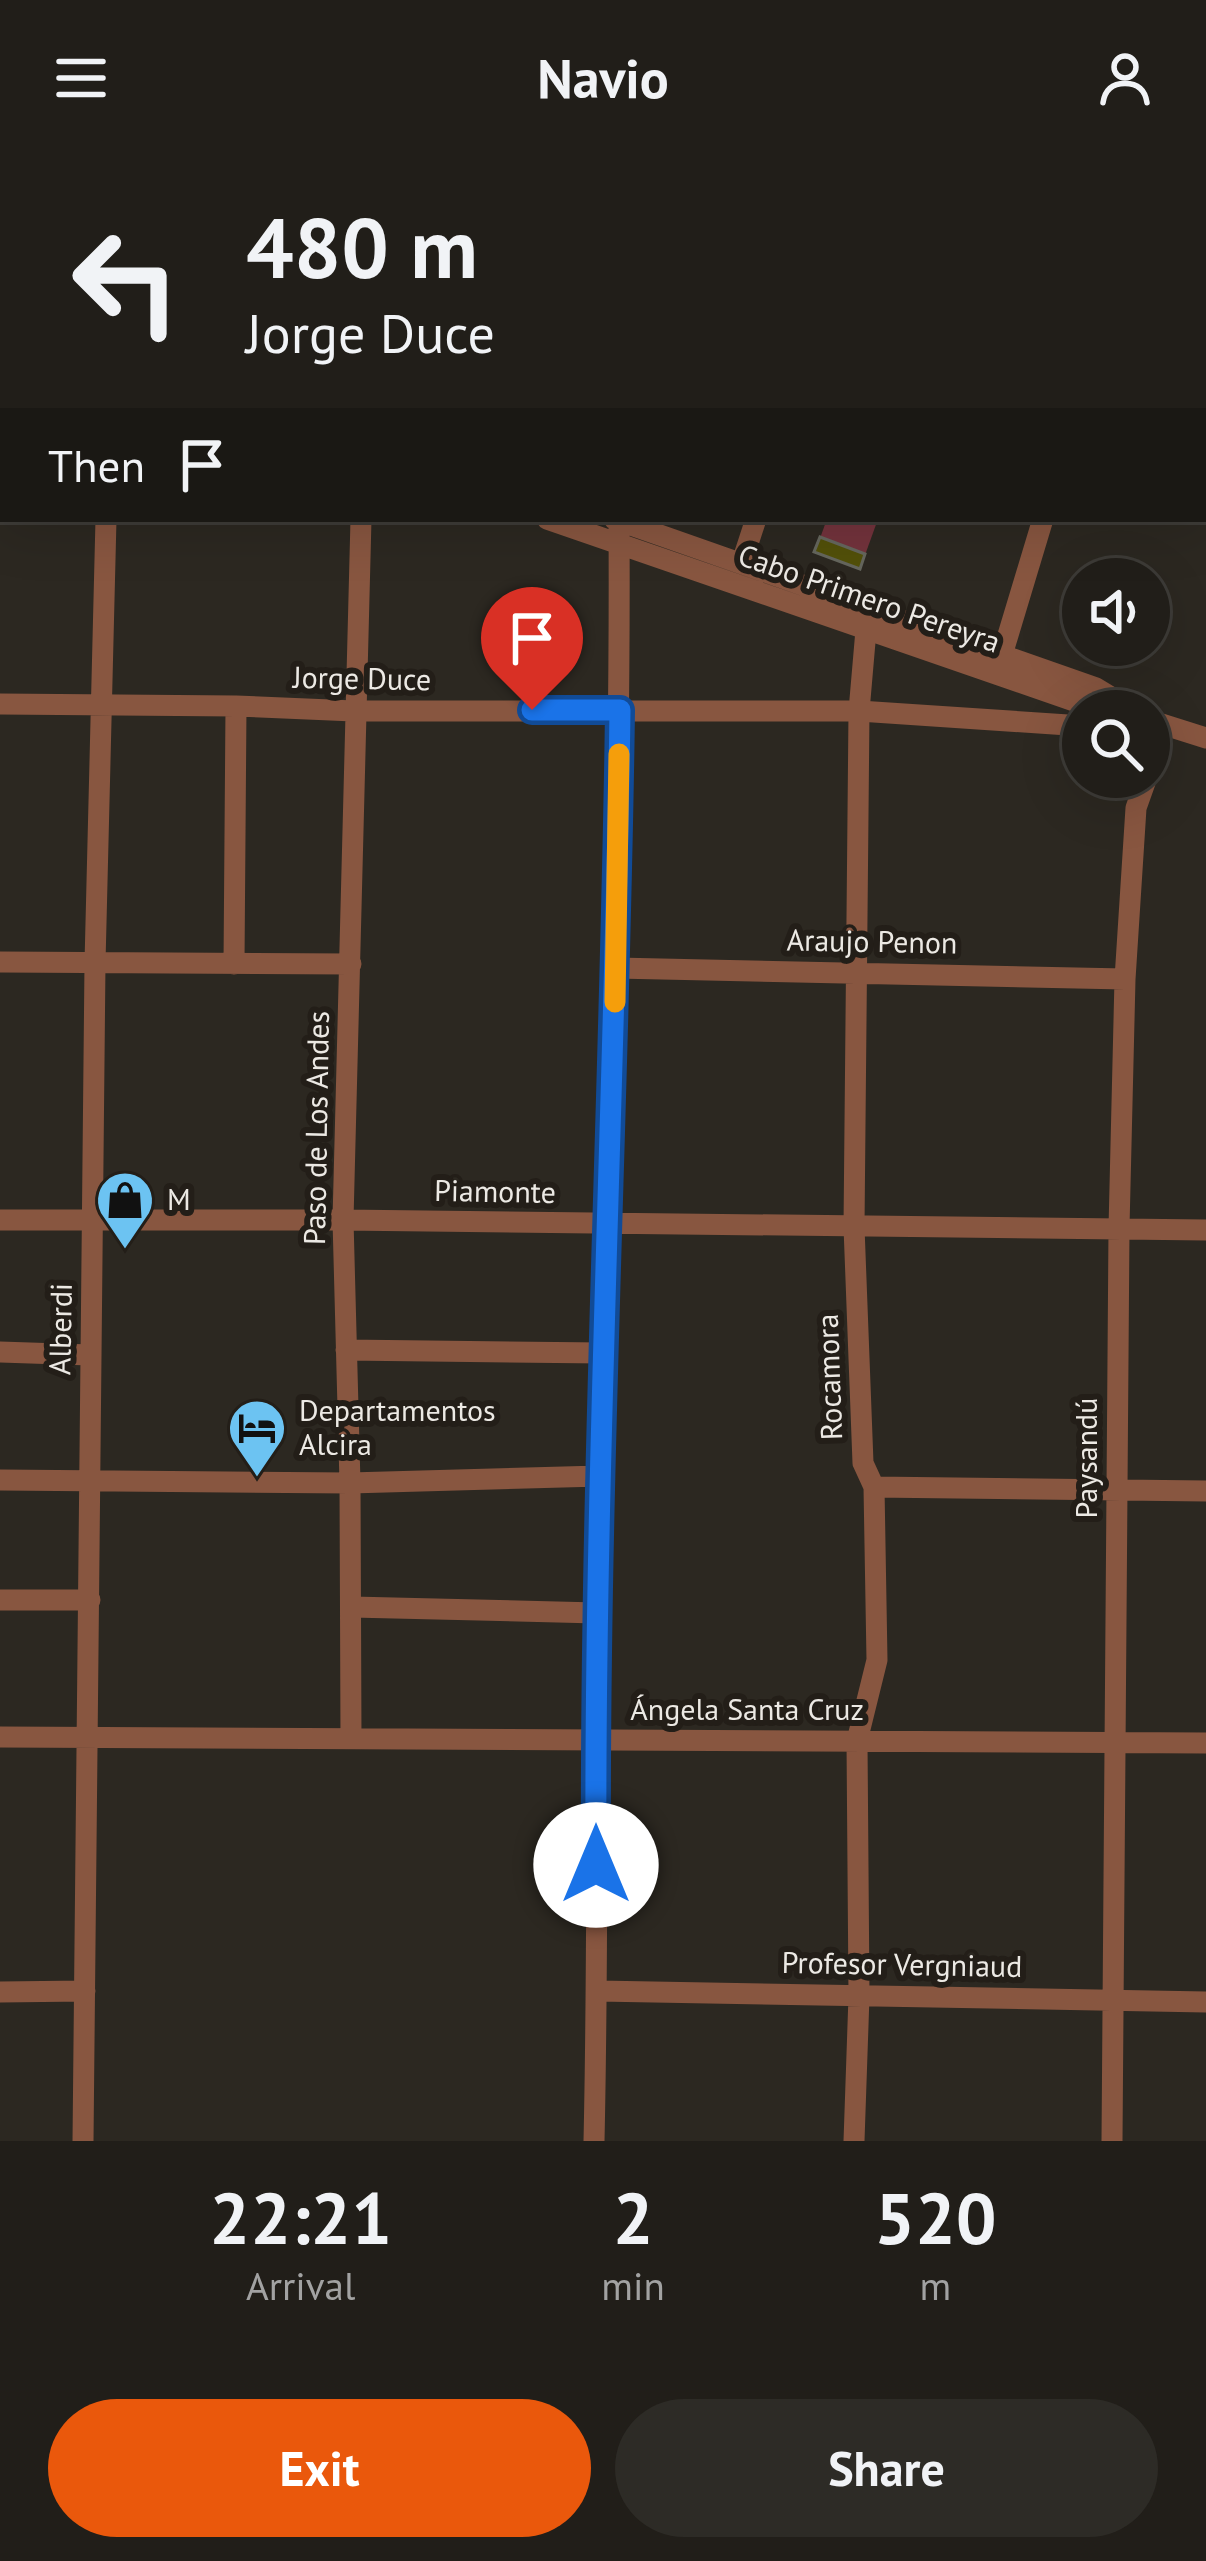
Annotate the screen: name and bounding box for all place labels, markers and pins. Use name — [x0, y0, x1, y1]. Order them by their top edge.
pin — [481, 587, 583, 710]
shop icon: M — [94, 1169, 156, 1251]
place label: M — [167, 1179, 191, 1218]
place label: Departamentos Alcira — [299, 1390, 496, 1463]
hotel icon: Departamentos Alcira — [226, 1397, 288, 1479]

